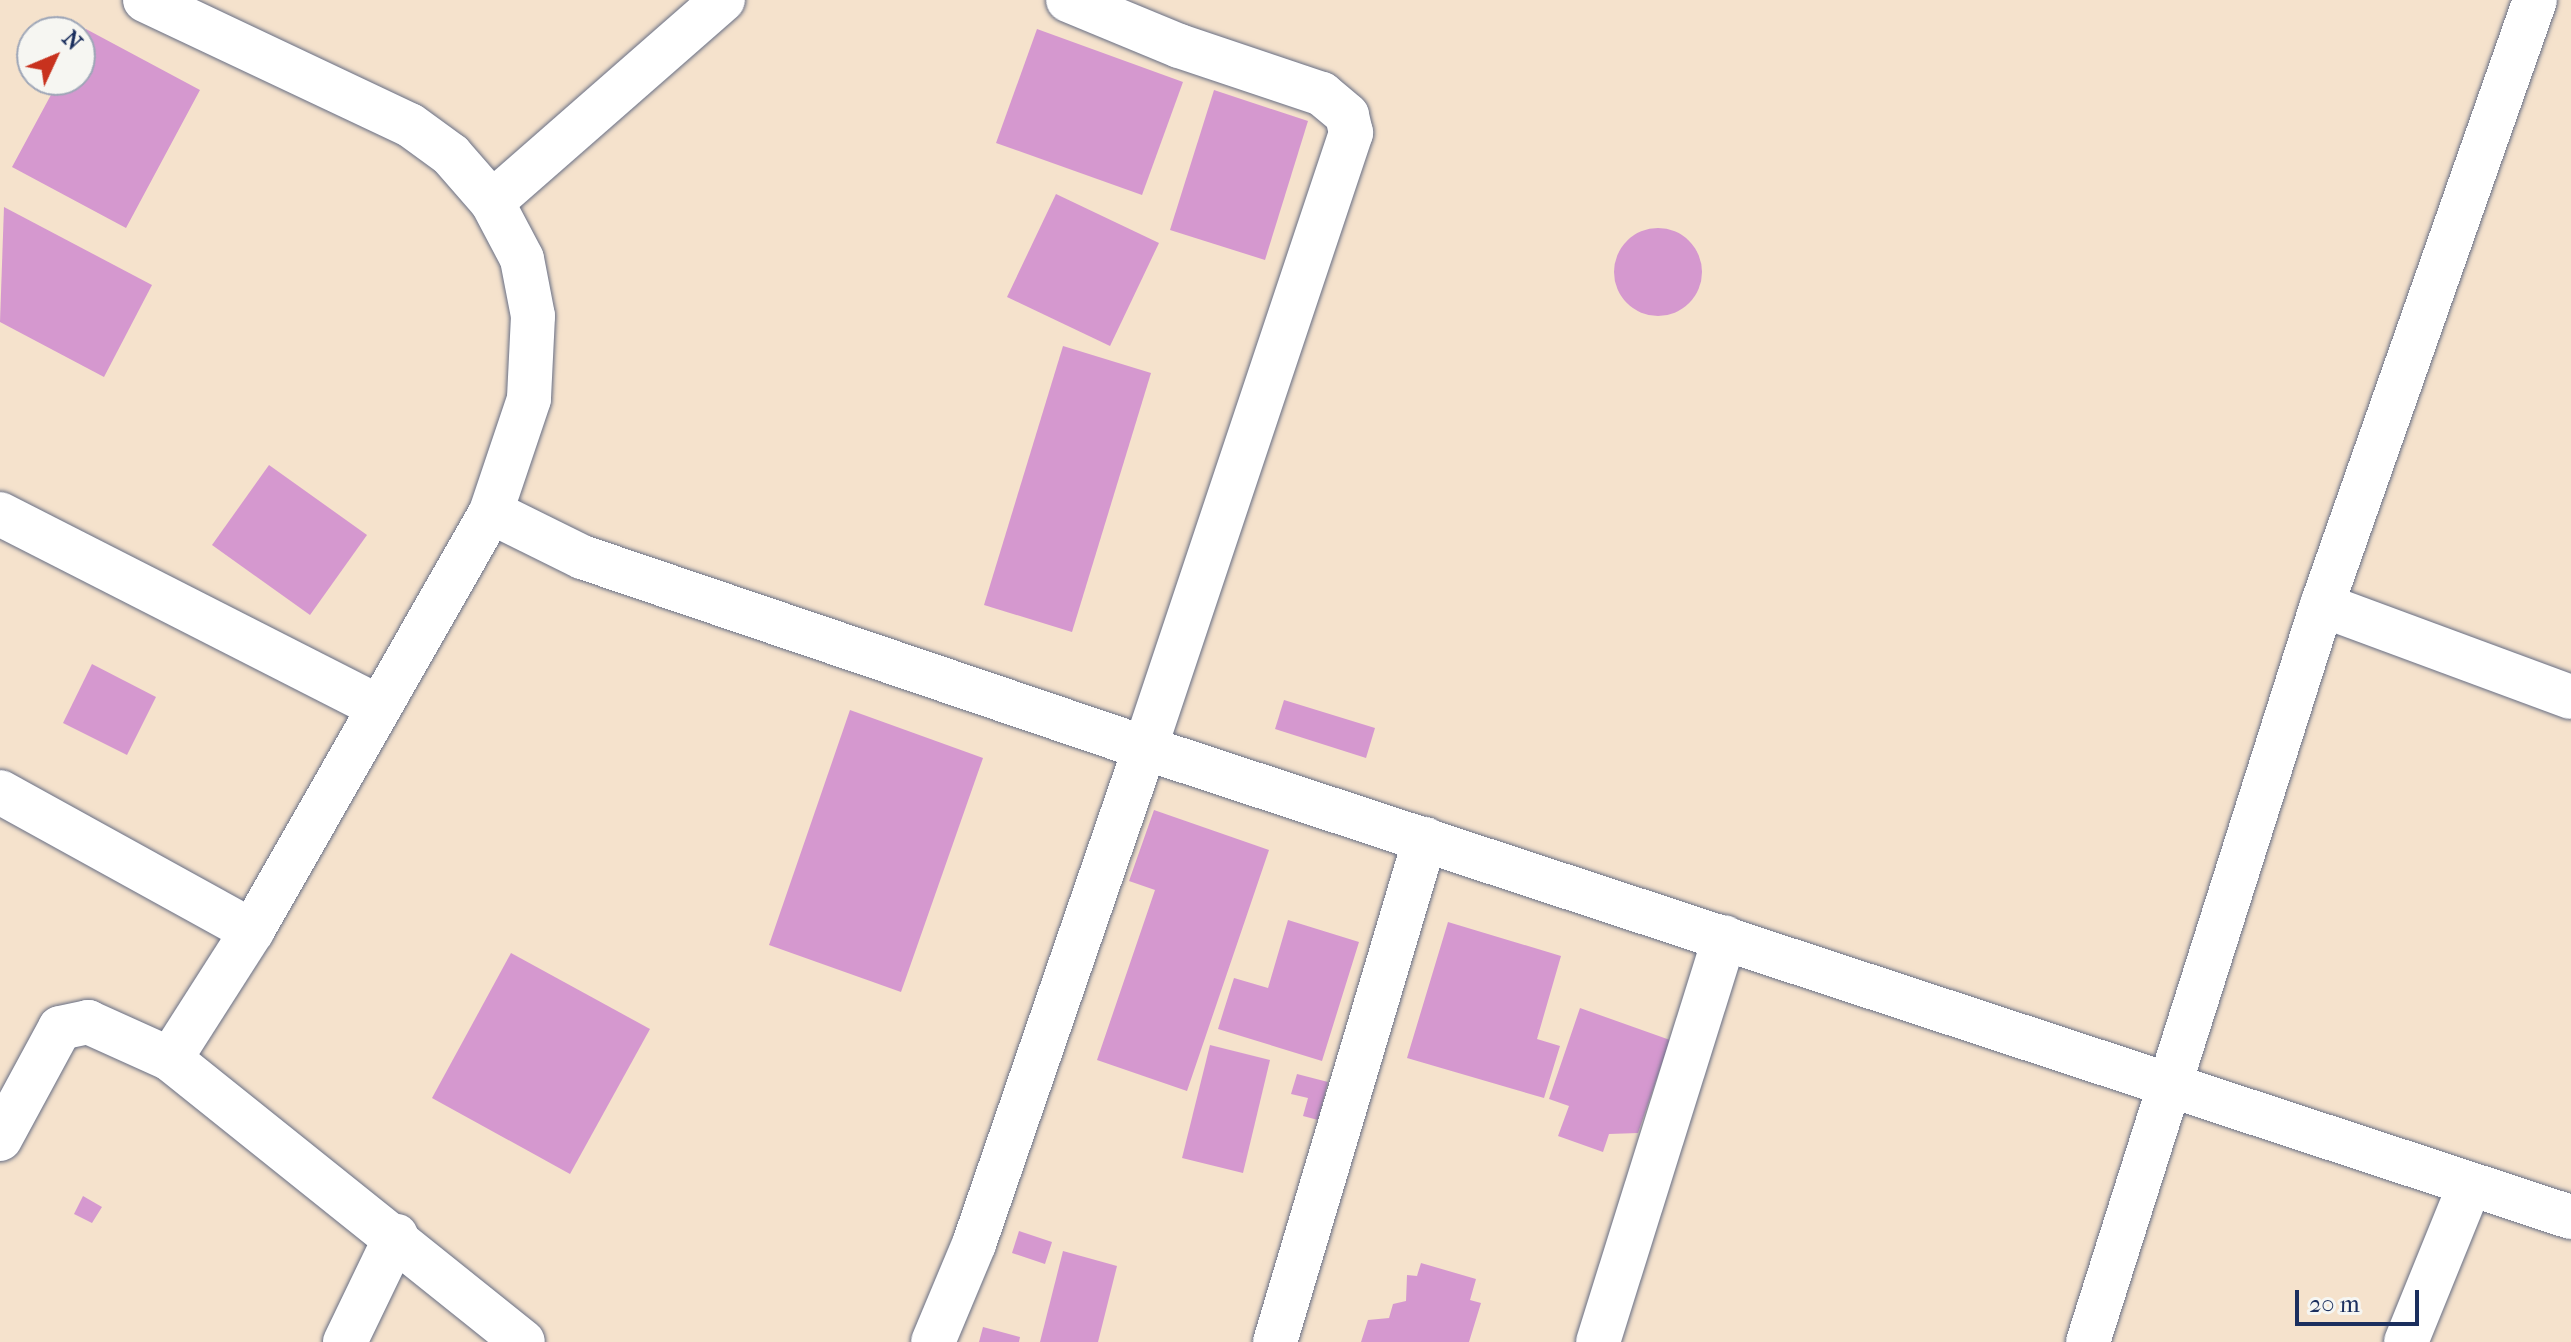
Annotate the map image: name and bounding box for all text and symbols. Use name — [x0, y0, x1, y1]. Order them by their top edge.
north arrow — [16, 16, 96, 96]
text: N — [57, 26, 87, 56]
scale bar — [2299, 1274, 2423, 1324]
text: 20 m — [2309, 1290, 2360, 1318]

